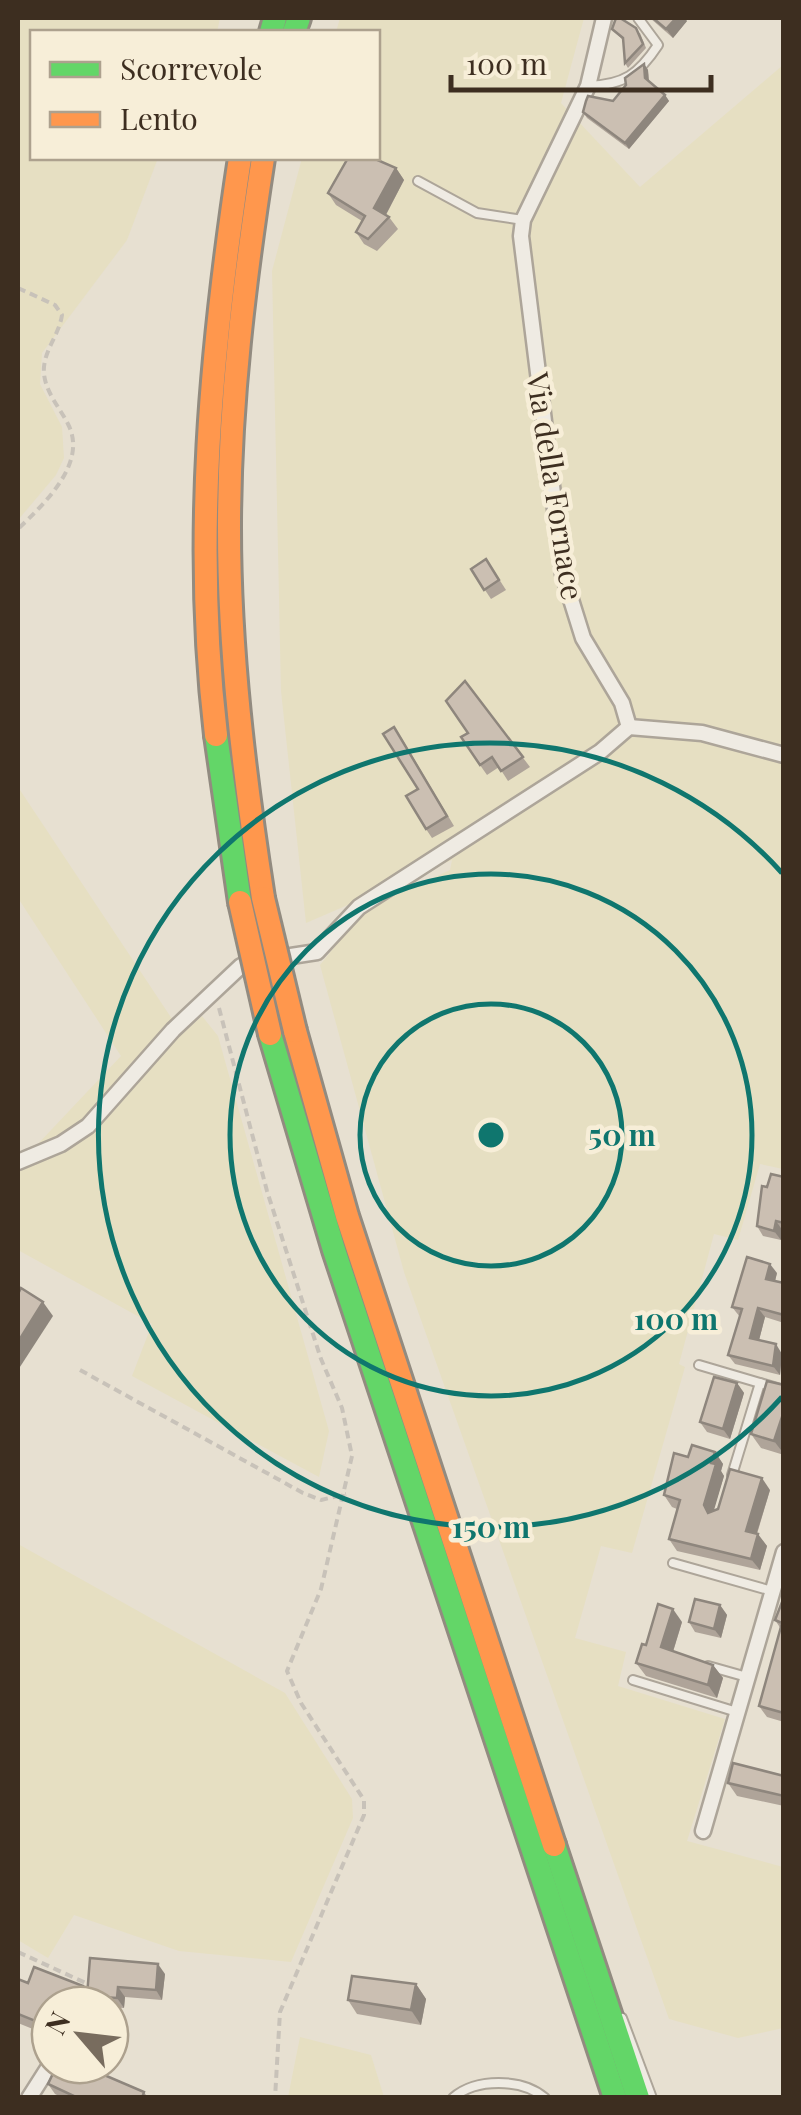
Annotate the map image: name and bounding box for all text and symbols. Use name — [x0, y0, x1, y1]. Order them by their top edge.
legend — [30, 30, 380, 160]
scale bar — [451, 30, 711, 92]
text: 100 m — [466, 43, 548, 83]
text: Scorrevole — [120, 48, 262, 88]
text: Lento — [120, 98, 198, 138]
street label: Via della Fornace — [518, 369, 594, 602]
text: 50 m — [588, 1114, 656, 1154]
centre of rings — [473, 1117, 509, 1153]
text: 100 m — [634, 1298, 718, 1338]
text: 150 m — [452, 1506, 530, 1546]
north arrow — [30, 1985, 130, 2085]
text: N — [36, 2005, 78, 2040]

